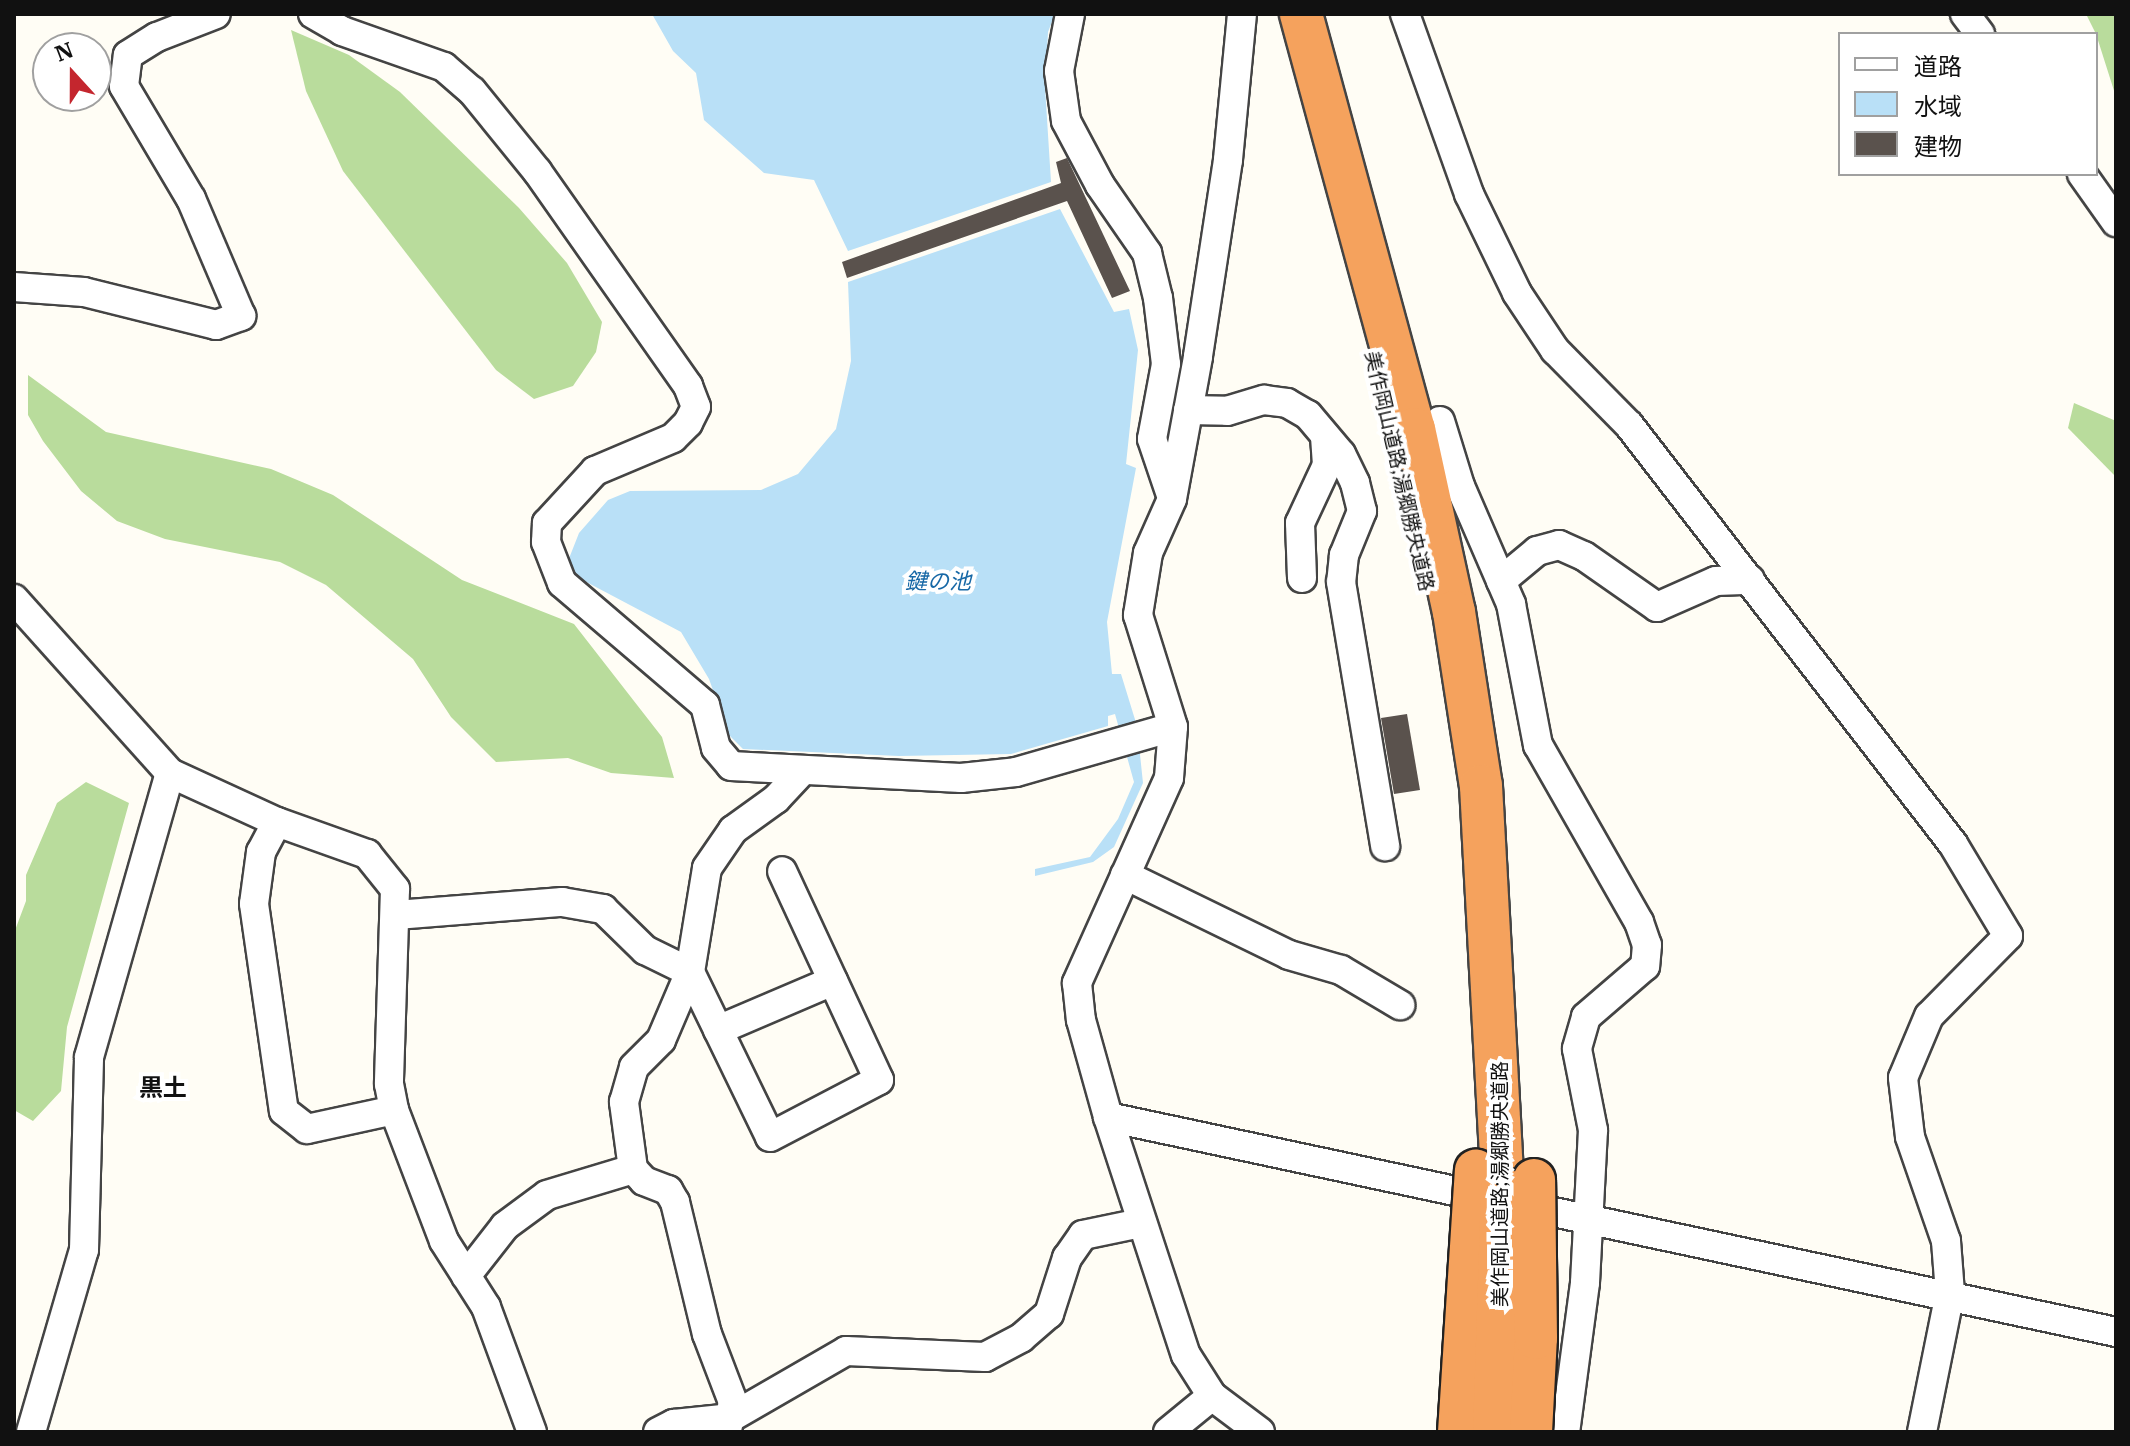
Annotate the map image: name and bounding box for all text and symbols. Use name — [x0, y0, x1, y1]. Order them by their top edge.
north arrow — [32, 32, 112, 112]
legend — [1838, 32, 2098, 176]
text: N — [51, 34, 77, 68]
text: 道路 — [1914, 50, 1962, 82]
text: 水域 — [1914, 90, 1962, 122]
text: 建物 — [1914, 130, 1962, 162]
street label: 美作岡山道路;湯郷勝央道路 — [1361, 349, 1439, 593]
water label: 鍵の池 — [905, 568, 971, 594]
street label: 美作岡山道路;湯郷勝央道路 — [1487, 1061, 1511, 1307]
district label: 黒土 — [139, 1074, 187, 1102]

